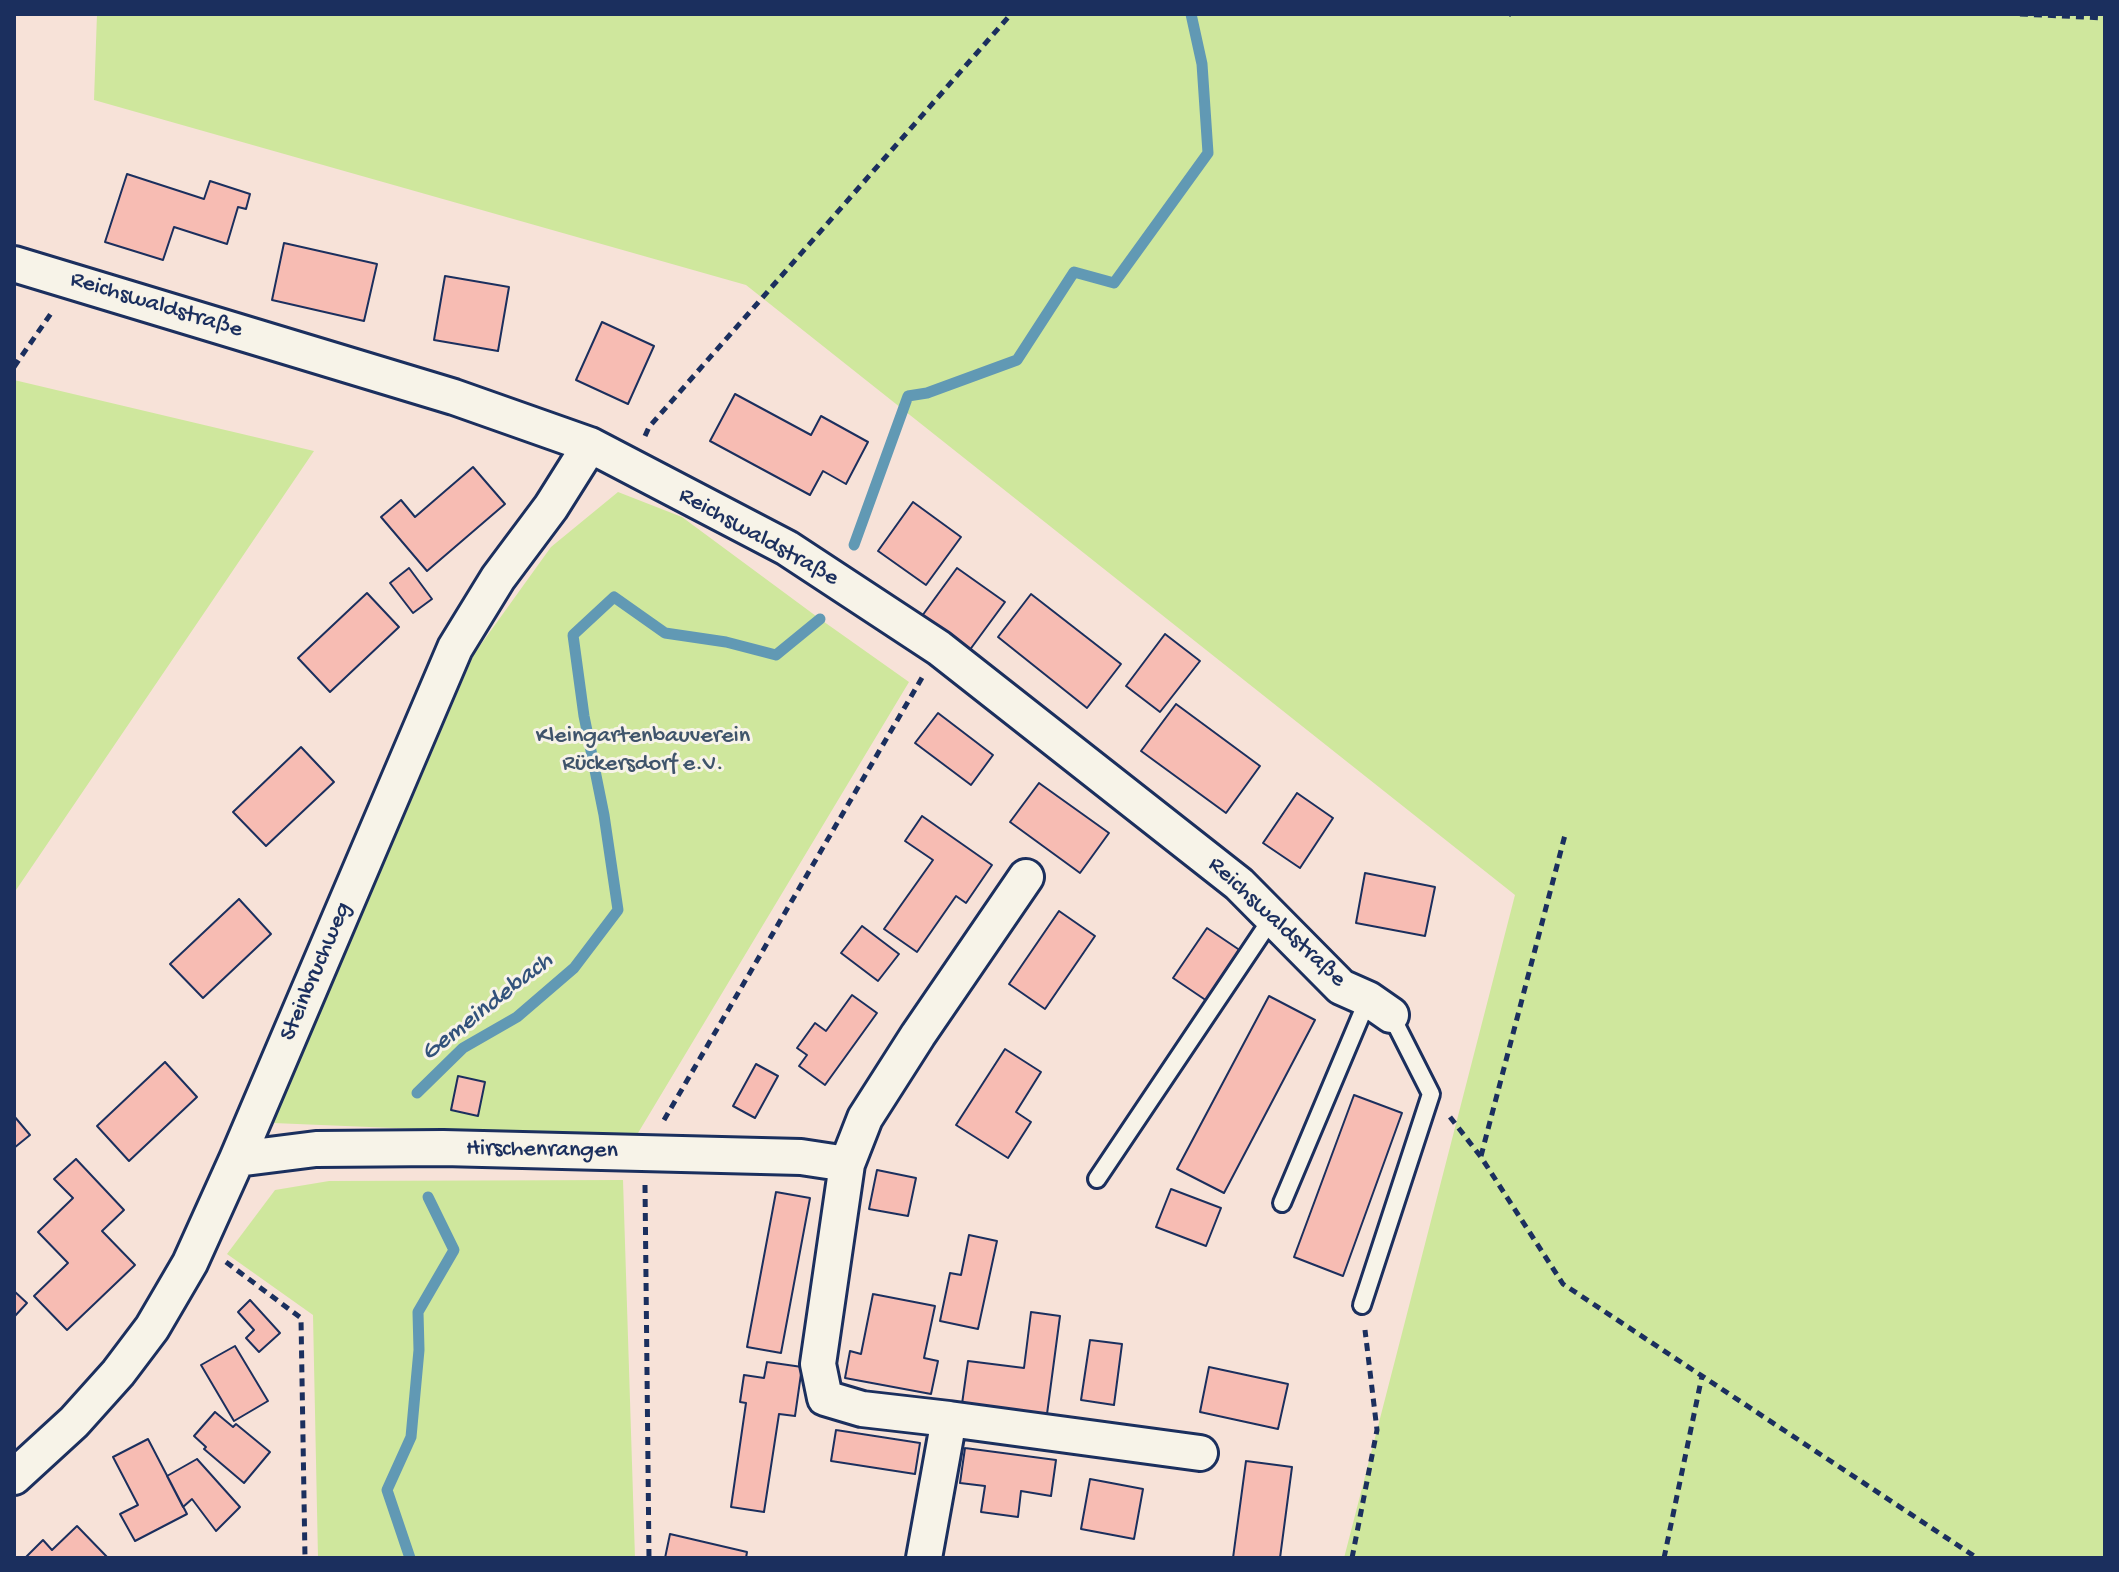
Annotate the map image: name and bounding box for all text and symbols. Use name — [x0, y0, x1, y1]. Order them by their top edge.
street label: Reichswaldstraße — [66, 266, 246, 346]
street label: Reichswaldstraße — [673, 482, 843, 594]
park label: Kleingartenbauverein Rückersdorf e.V. — [536, 723, 750, 779]
street label: Reichswaldstraße — [1201, 852, 1351, 994]
street label: Steinbruchweg — [275, 898, 359, 1046]
water label: Gemeindebach — [416, 947, 560, 1069]
street label: Hirschenrangen — [466, 1135, 618, 1167]

